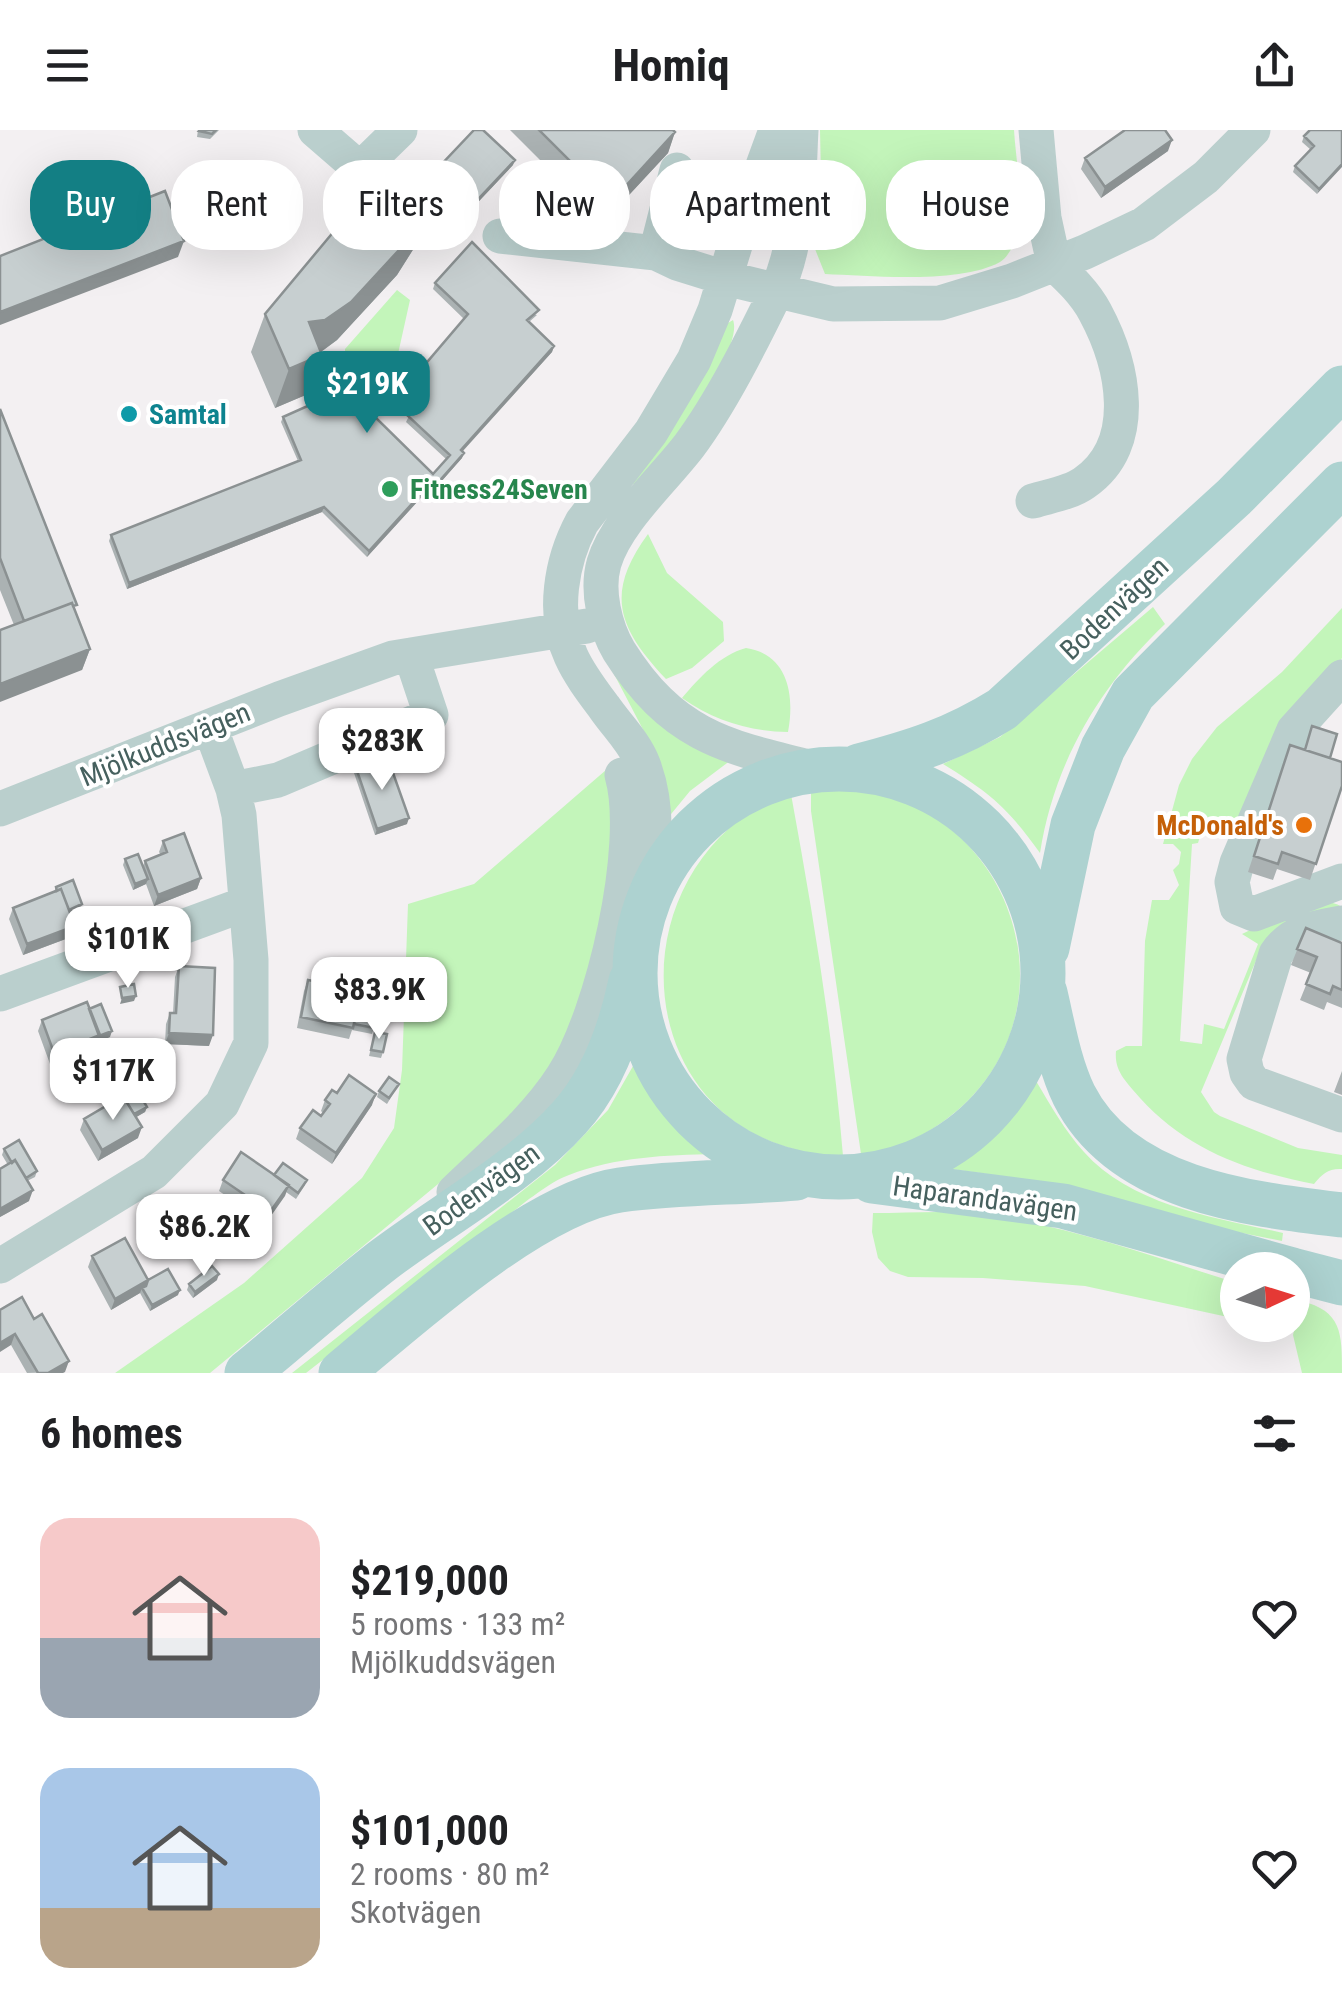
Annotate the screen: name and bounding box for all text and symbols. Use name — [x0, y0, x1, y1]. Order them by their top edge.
icon: menu — [40, 38, 95, 93]
icon: share — [1247, 38, 1302, 93]
text: Homiq — [612, 39, 730, 92]
chip: Buy — [30, 160, 151, 250]
chip: Rent — [171, 160, 303, 250]
chip: Filters — [323, 160, 479, 250]
chip: New — [499, 160, 630, 250]
chip: Apartment — [650, 160, 866, 250]
chip: House — [886, 160, 1045, 250]
pin: $219K — [297, 351, 437, 436]
text: $219K — [326, 364, 408, 402]
place label: Samtal — [149, 398, 227, 431]
marker: Samtal — [118, 403, 140, 425]
place label: Fitness24Seven — [410, 473, 588, 506]
marker: Fitness24Seven — [379, 478, 401, 500]
street label: Bodenvägen — [1053, 550, 1175, 667]
street label: Mjölkuddsvägen — [75, 695, 255, 794]
pin: $283K — [312, 708, 452, 793]
text: $283K — [341, 721, 423, 759]
place label: McDonald's — [1156, 809, 1284, 842]
marker: McDonald's — [1293, 814, 1315, 836]
pin: $101K — [58, 906, 198, 991]
text: $101K — [87, 919, 169, 957]
pin: $83.9K — [298, 957, 460, 1042]
text: $83.9K — [333, 970, 425, 1008]
pin: $117K — [43, 1038, 183, 1123]
text: $117K — [72, 1051, 154, 1089]
street label: Bodenvägen — [417, 1136, 546, 1243]
street label: Haparandavägen — [891, 1169, 1079, 1228]
pin: $86.2K — [123, 1194, 285, 1279]
text: $86.2K — [158, 1207, 250, 1245]
north arrow — [1220, 1252, 1310, 1342]
map controls — [1220, 1252, 1310, 1342]
icon: filters — [1247, 1406, 1302, 1461]
text: 6 homes — [40, 1409, 183, 1458]
text: $219,000 — [350, 1556, 509, 1605]
icon: home — [120, 1558, 240, 1678]
icon: heart — [1247, 1591, 1302, 1646]
text: 5 rooms · 133 m² — [350, 1605, 565, 1643]
text: Mjölkuddsvägen — [350, 1643, 556, 1681]
text: $101,000 — [350, 1806, 509, 1855]
icon: home — [120, 1808, 240, 1928]
icon: heart — [1247, 1841, 1302, 1896]
text: 2 rooms · 80 m² — [350, 1855, 549, 1893]
text: Skotvägen — [350, 1893, 482, 1931]

